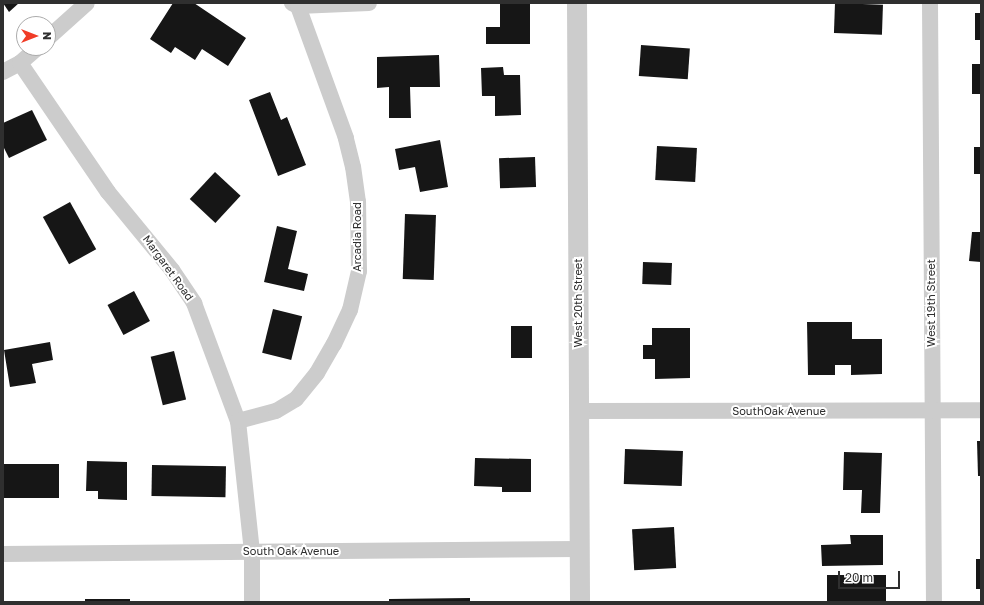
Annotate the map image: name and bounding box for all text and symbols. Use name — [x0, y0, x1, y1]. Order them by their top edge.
north arrow — [16, 16, 56, 56]
text: N — [41, 32, 54, 40]
street label: Arcadia Road — [350, 202, 364, 272]
street label: Margaret Road — [140, 233, 196, 303]
street label: West 20th Street — [571, 258, 585, 348]
street label: West 19th Street — [924, 259, 938, 347]
street label: SouthOak Avenue — [732, 404, 826, 418]
street label: South Oak Avenue — [243, 544, 339, 558]
scale bar — [840, 563, 902, 589]
text: 20 m — [845, 570, 873, 585]

